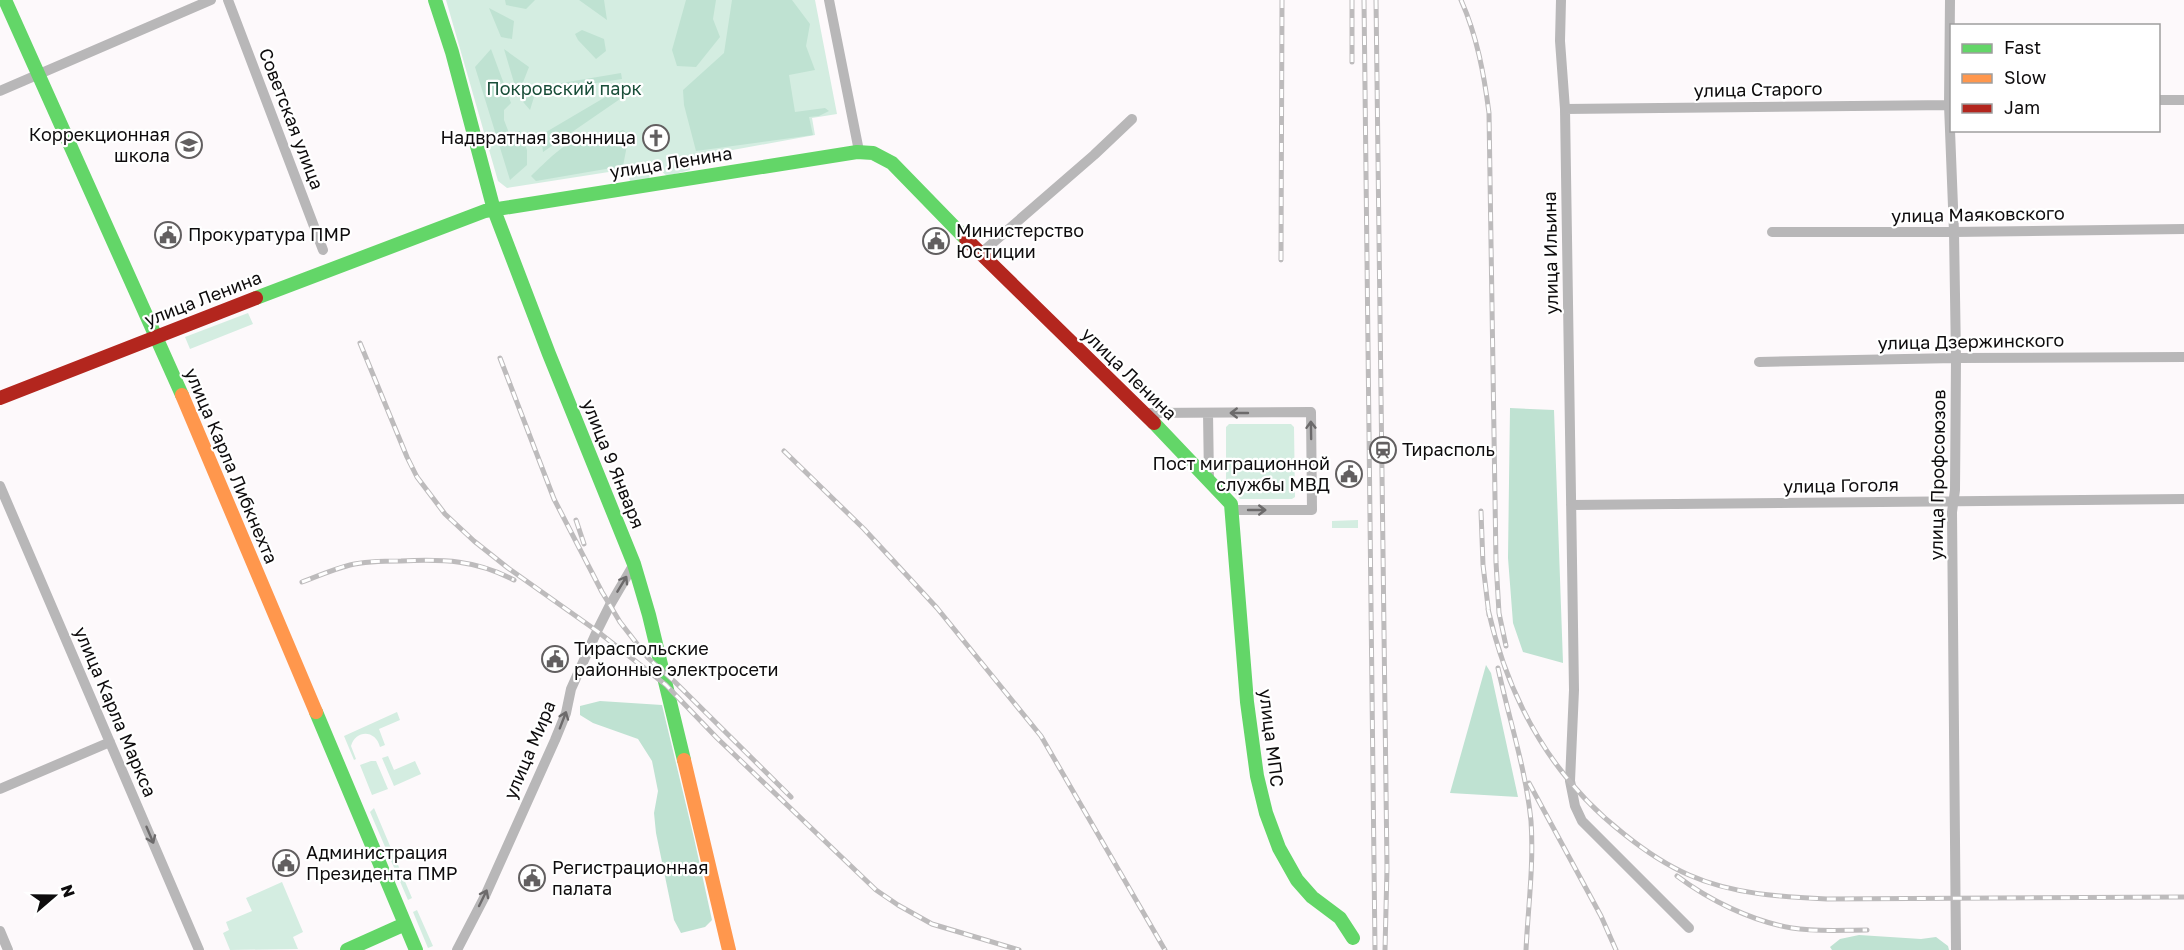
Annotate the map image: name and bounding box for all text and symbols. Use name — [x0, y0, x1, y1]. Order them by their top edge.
legend — [1950, 24, 2160, 132]
text: Fast — [2004, 36, 2041, 58]
street label: Советская улица — [255, 45, 329, 192]
text: Slow — [2004, 66, 2047, 88]
park label: Покровский парк — [486, 77, 642, 99]
street label: улица Старого — [1693, 77, 1823, 101]
text: Jam — [2004, 96, 2040, 118]
place label: Коррекционная школа — [29, 123, 170, 166]
church icon: Надвратная звонница — [641, 123, 671, 153]
place label: Надвратная звонница — [440, 126, 636, 148]
school or university icon: Коррекционная школа — [174, 130, 204, 160]
street label: улица Ленина — [608, 141, 734, 183]
street label: улица Ильина — [1538, 191, 1562, 315]
street label: улица Маяковского — [1891, 201, 2065, 227]
place label: Министерство Юстиции — [956, 219, 1084, 262]
public building icon: Прокуратура ПМР — [153, 220, 183, 250]
place label: Прокуратура ПМР — [188, 223, 351, 245]
public building icon: Министерство Юстиции — [921, 226, 951, 256]
street label: улица Ленина — [141, 266, 264, 330]
street label: улица Ленина — [1078, 322, 1182, 424]
street label: улица Дзержинского — [1877, 328, 2064, 354]
street label: улица Карла Либкнехта — [181, 364, 283, 567]
street label: улица Профсоюзов — [1925, 389, 1949, 561]
street label: улица 9 Января — [578, 396, 650, 532]
one-way arrow — [1229, 407, 1249, 418]
one-way arrow — [1305, 421, 1317, 441]
station icon: Тирасполь — [1368, 435, 1398, 465]
place label: Тирасполь — [1402, 438, 1495, 460]
place label: Пост миграционной службы МВД — [1152, 452, 1330, 495]
public building icon: Пост миграционной службы МВД — [1334, 459, 1364, 489]
street label: улица Гоголя — [1783, 473, 1899, 497]
one-way arrow — [1247, 504, 1267, 516]
one-way arrow — [616, 576, 628, 593]
street label: улица Карла Маркса — [70, 623, 162, 800]
place label: Тираспольские районные электросети — [574, 637, 779, 680]
public building icon: Тираспольские районные электросети — [540, 644, 570, 674]
street label: улица МПС — [1255, 688, 1289, 788]
street label: улица Мира — [498, 697, 560, 802]
one-way arrow — [558, 711, 569, 730]
one-way arrow — [144, 825, 156, 843]
place label: Администрация Президента ПМР — [306, 841, 458, 884]
public building icon: Администрация Президента ПМР — [271, 848, 301, 878]
place label: Регистрационная палата — [552, 856, 709, 899]
public building icon: Регистрационная палата — [517, 863, 547, 893]
north arrow — [24, 866, 84, 926]
text: N — [57, 882, 80, 900]
one-way arrow — [478, 889, 490, 907]

